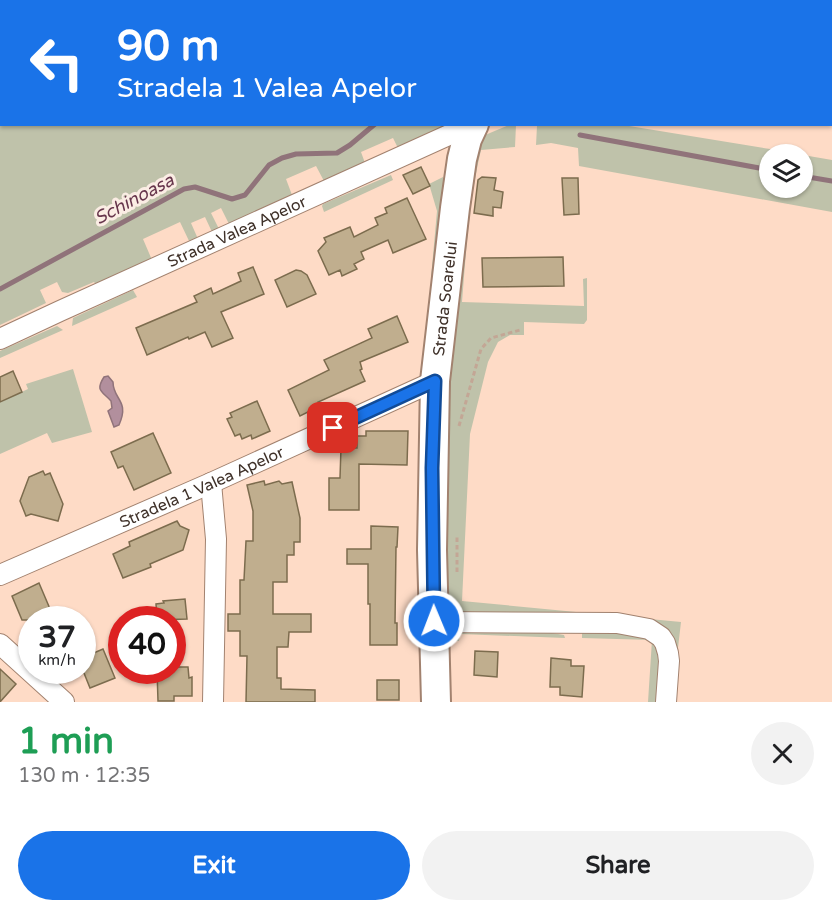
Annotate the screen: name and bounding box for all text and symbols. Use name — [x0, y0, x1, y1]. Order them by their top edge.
text: 90 m — [117, 21, 219, 72]
icon: left — [18, 24, 96, 102]
text: Stradela 1 Valea Apelor — [117, 72, 416, 105]
map controls — [759, 144, 813, 198]
button: layers — [759, 144, 813, 198]
water label: Schinoasa — [90, 168, 178, 229]
street label: Strada Valea Apelor — [164, 191, 310, 272]
street label: Strada Soarelui — [429, 240, 462, 357]
pin — [307, 402, 358, 453]
icon: arrive — [316, 411, 349, 444]
street label: Stradela 1 Valea Apelor — [117, 442, 288, 533]
position arrow — [402, 589, 466, 653]
speed limit sign: 40 — [108, 606, 186, 684]
text: 37 — [38, 619, 76, 656]
text: km/h — [38, 651, 76, 669]
text: 1 min — [18, 720, 114, 763]
button: close — [751, 722, 814, 785]
text: 130 m · 12:35 — [18, 764, 150, 788]
button: Exit — [18, 831, 410, 900]
button: Share — [422, 831, 814, 900]

